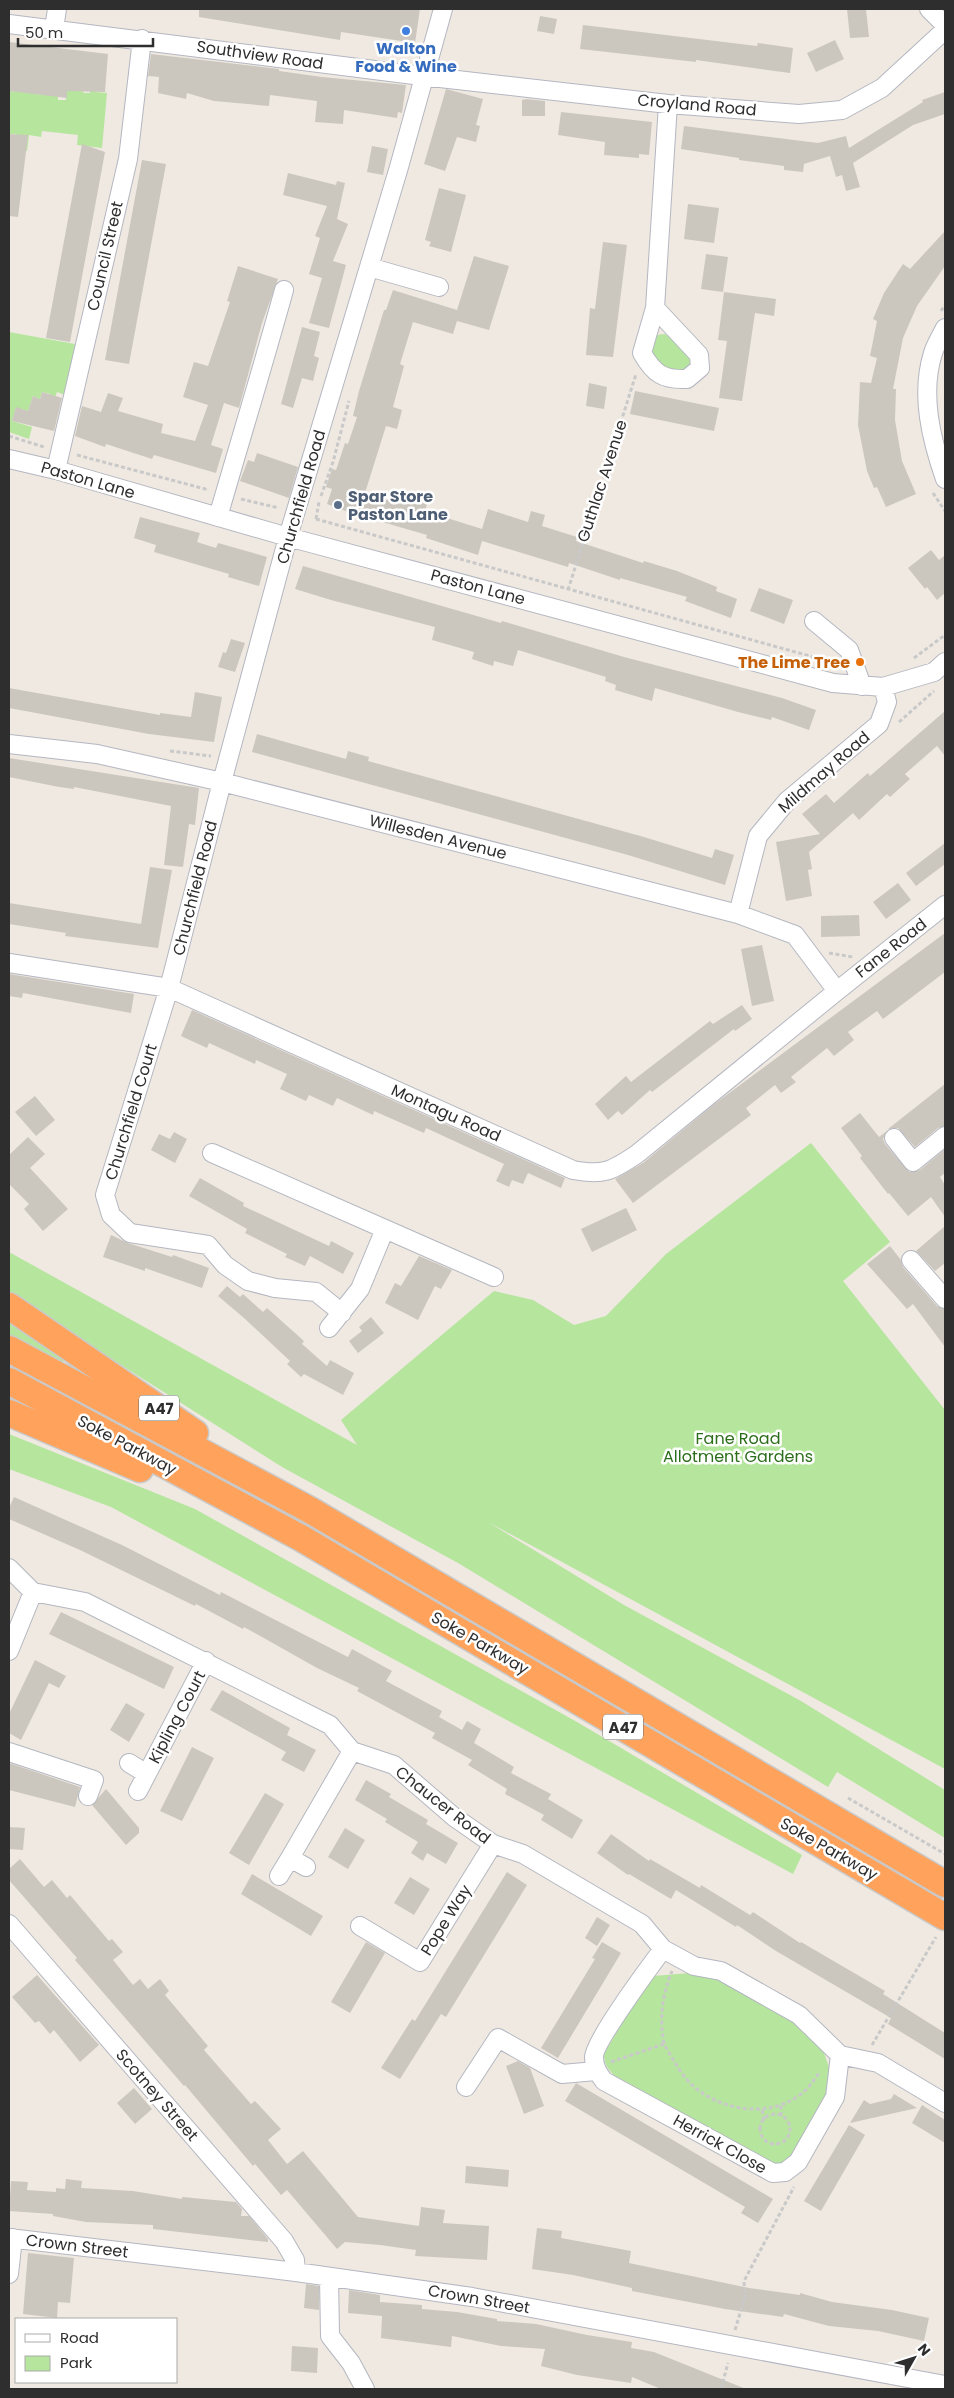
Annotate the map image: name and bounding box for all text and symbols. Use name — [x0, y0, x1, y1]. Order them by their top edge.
scale bar — [18, 15, 152, 47]
text: 50 m — [25, 22, 63, 43]
marker: Walton Food & Wine — [400, 25, 412, 37]
street label: Southview Road — [195, 35, 325, 75]
place label: Walton Food & Wine — [355, 37, 457, 78]
street label: Croyland Road — [637, 88, 757, 122]
street label: Council Street — [81, 199, 129, 313]
street label: Guthlac Avenue — [571, 417, 633, 545]
street label: Churchfield Road — [271, 427, 331, 567]
street label: Paston Lane — [38, 456, 138, 504]
place label: Spar Store Paston Lane — [348, 485, 448, 526]
marker: Spar Store Paston Lane — [332, 499, 344, 511]
street label: Paston Lane — [428, 563, 528, 611]
place label: The Lime Tree — [738, 651, 850, 674]
marker: The Lime Tree — [854, 656, 866, 668]
street label: Mildmay Road — [773, 726, 875, 818]
street label: Willesden Avenue — [367, 809, 509, 865]
street label: Churchfield Road — [167, 818, 223, 958]
street label: Fane Road — [850, 913, 932, 983]
street label: Churchfield Court — [99, 1041, 163, 1183]
street label: Montagu Road — [388, 1079, 504, 1147]
road number: A47 — [139, 1396, 179, 1420]
street label: Soke Parkway — [73, 1409, 181, 1481]
park label: Fane Road Allotment Gardens — [663, 1427, 813, 1468]
street label: Soke Parkway — [427, 1606, 533, 1680]
street label: Kipling Court — [143, 1666, 211, 1768]
road number: A47 — [603, 1714, 643, 1740]
street label: Chaucer Road — [391, 1760, 495, 1850]
street label: Soke Parkway — [776, 1812, 882, 1886]
street label: Pope Way — [415, 1880, 477, 1960]
street label: Scotney Street — [110, 2044, 204, 2146]
street label: Herrick Close — [669, 2109, 771, 2179]
street label: Crown Street — [24, 2228, 130, 2264]
street label: Crown Street — [426, 2279, 532, 2319]
legend — [15, 2318, 178, 2383]
text: Road — [60, 2327, 99, 2348]
north arrow — [889, 2333, 939, 2383]
text: N — [913, 2339, 935, 2360]
text: Park — [60, 2352, 92, 2373]

